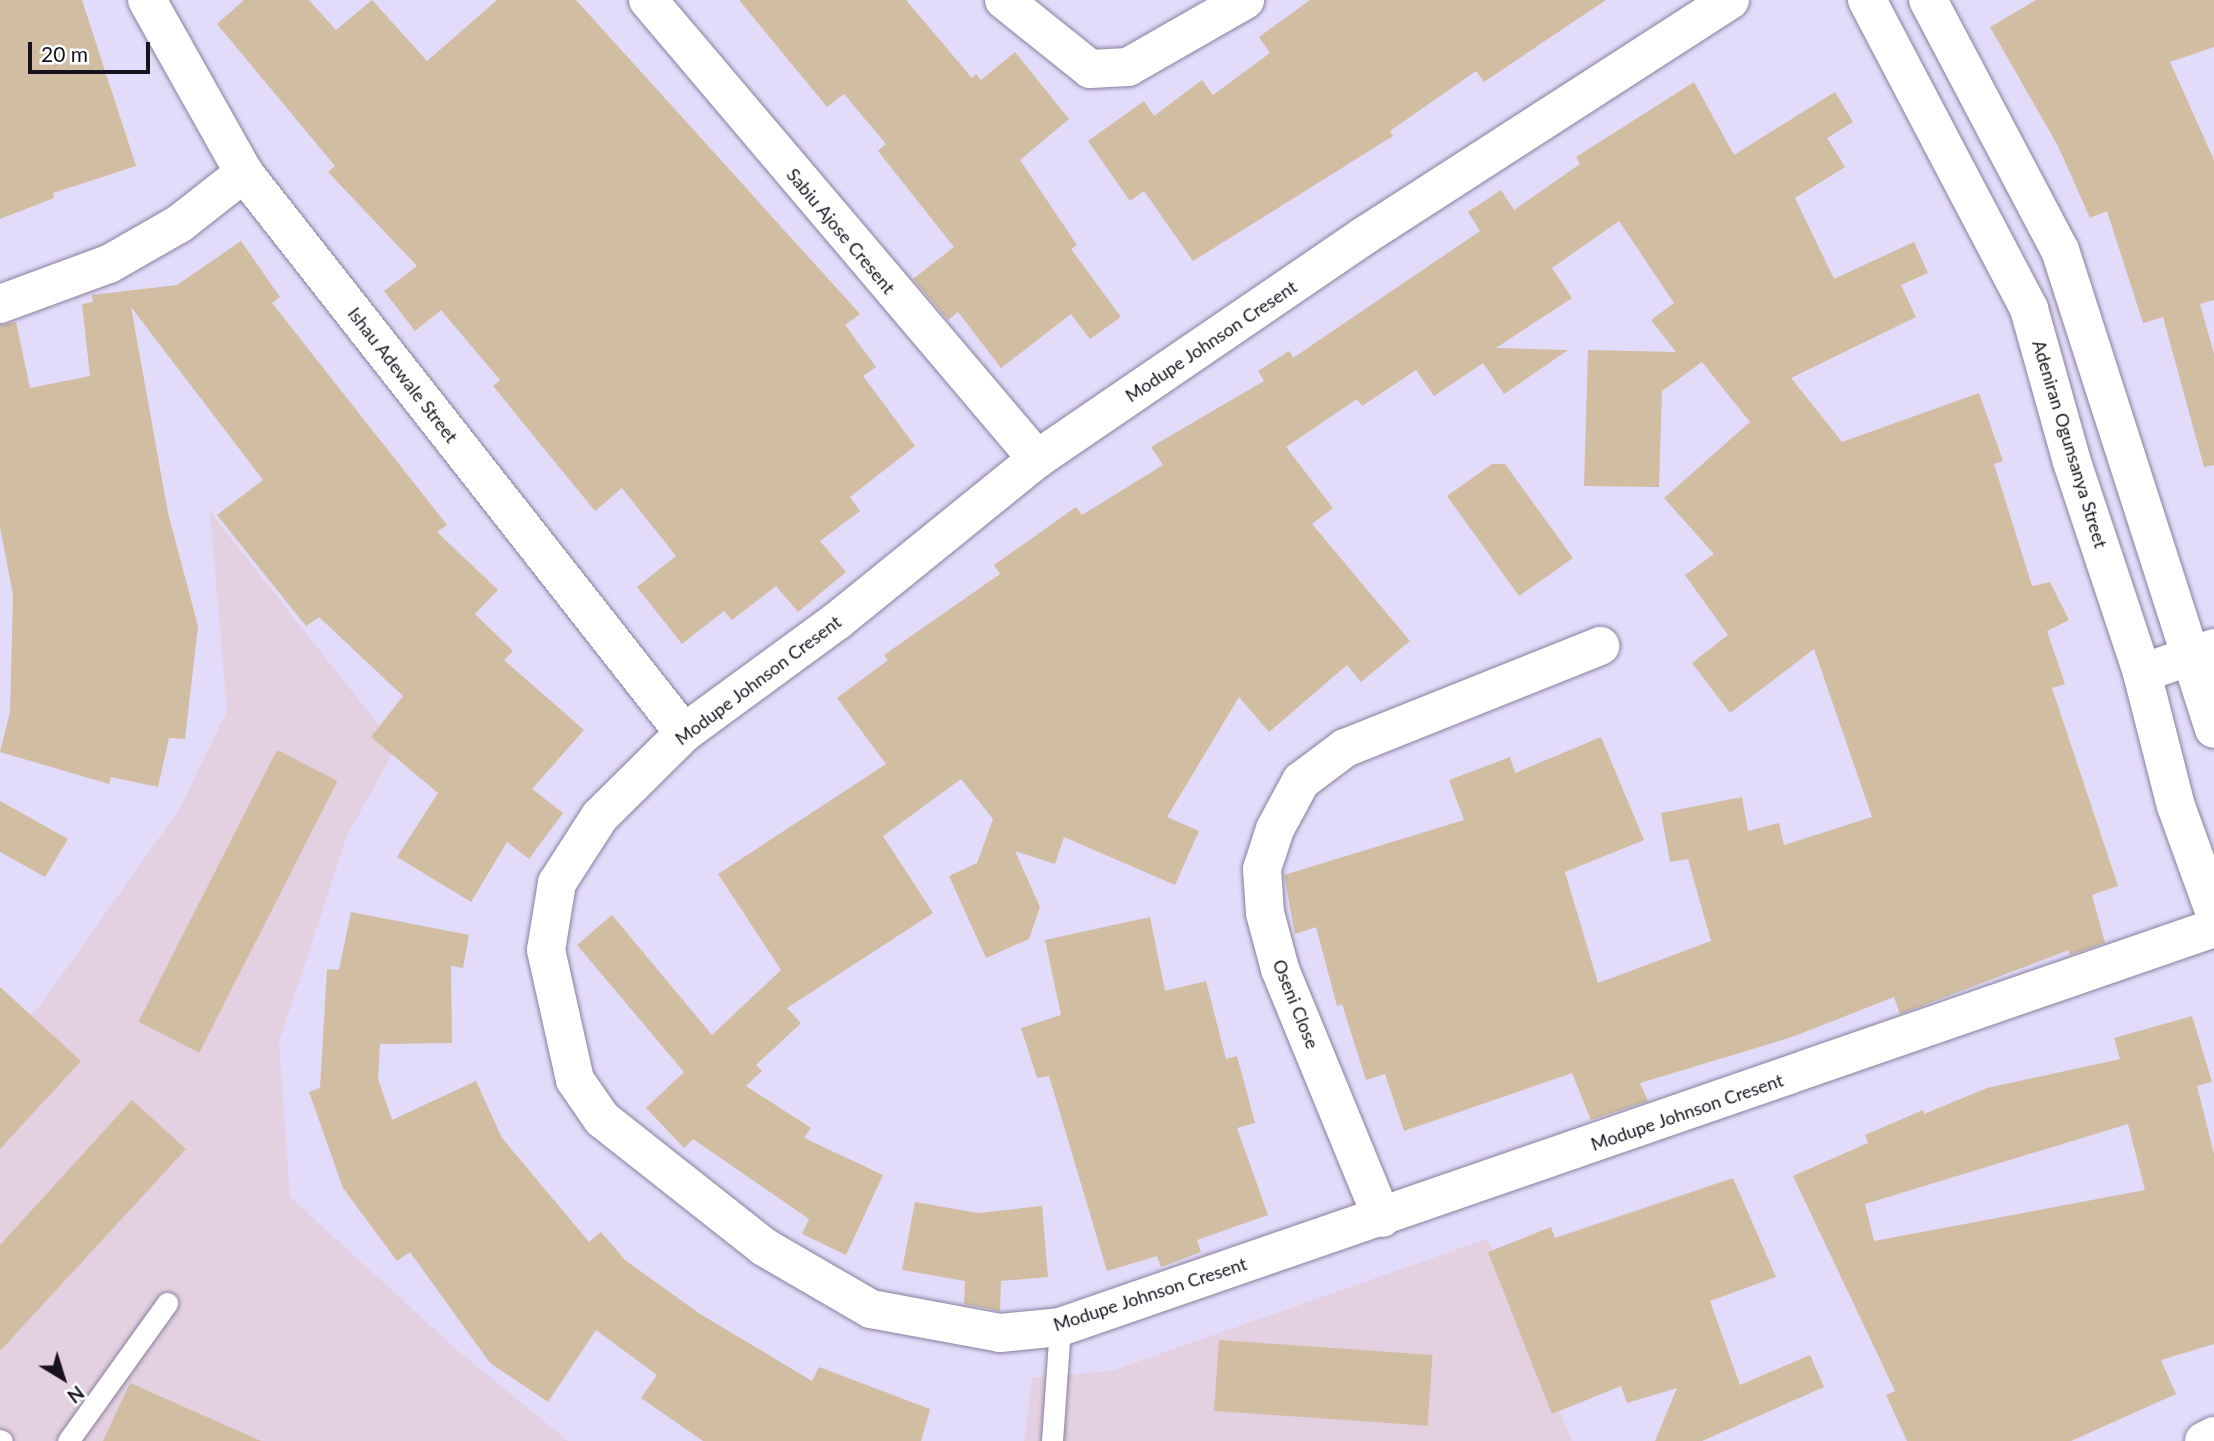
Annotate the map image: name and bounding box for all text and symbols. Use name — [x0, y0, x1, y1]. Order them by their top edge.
scale bar — [32, 28, 154, 72]
text: 20 m — [41, 41, 88, 66]
street label: Sabiu Ajose Cresent — [782, 164, 900, 298]
street label: Modupe Johnson Cresent — [1121, 275, 1301, 407]
street label: Ishau Adewale Street — [343, 303, 463, 447]
street label: Adeniran Ogunsanya Street — [2028, 337, 2112, 551]
street label: Modupe Johnson Cresent — [671, 610, 845, 750]
street label: Oseni Close — [1268, 956, 1324, 1052]
street label: Modupe Johnson Cresent — [1588, 1069, 1786, 1155]
street label: Modupe Johnson Cresent — [1050, 1252, 1250, 1336]
north arrow — [28, 1343, 98, 1413]
text: N — [63, 1381, 89, 1409]

